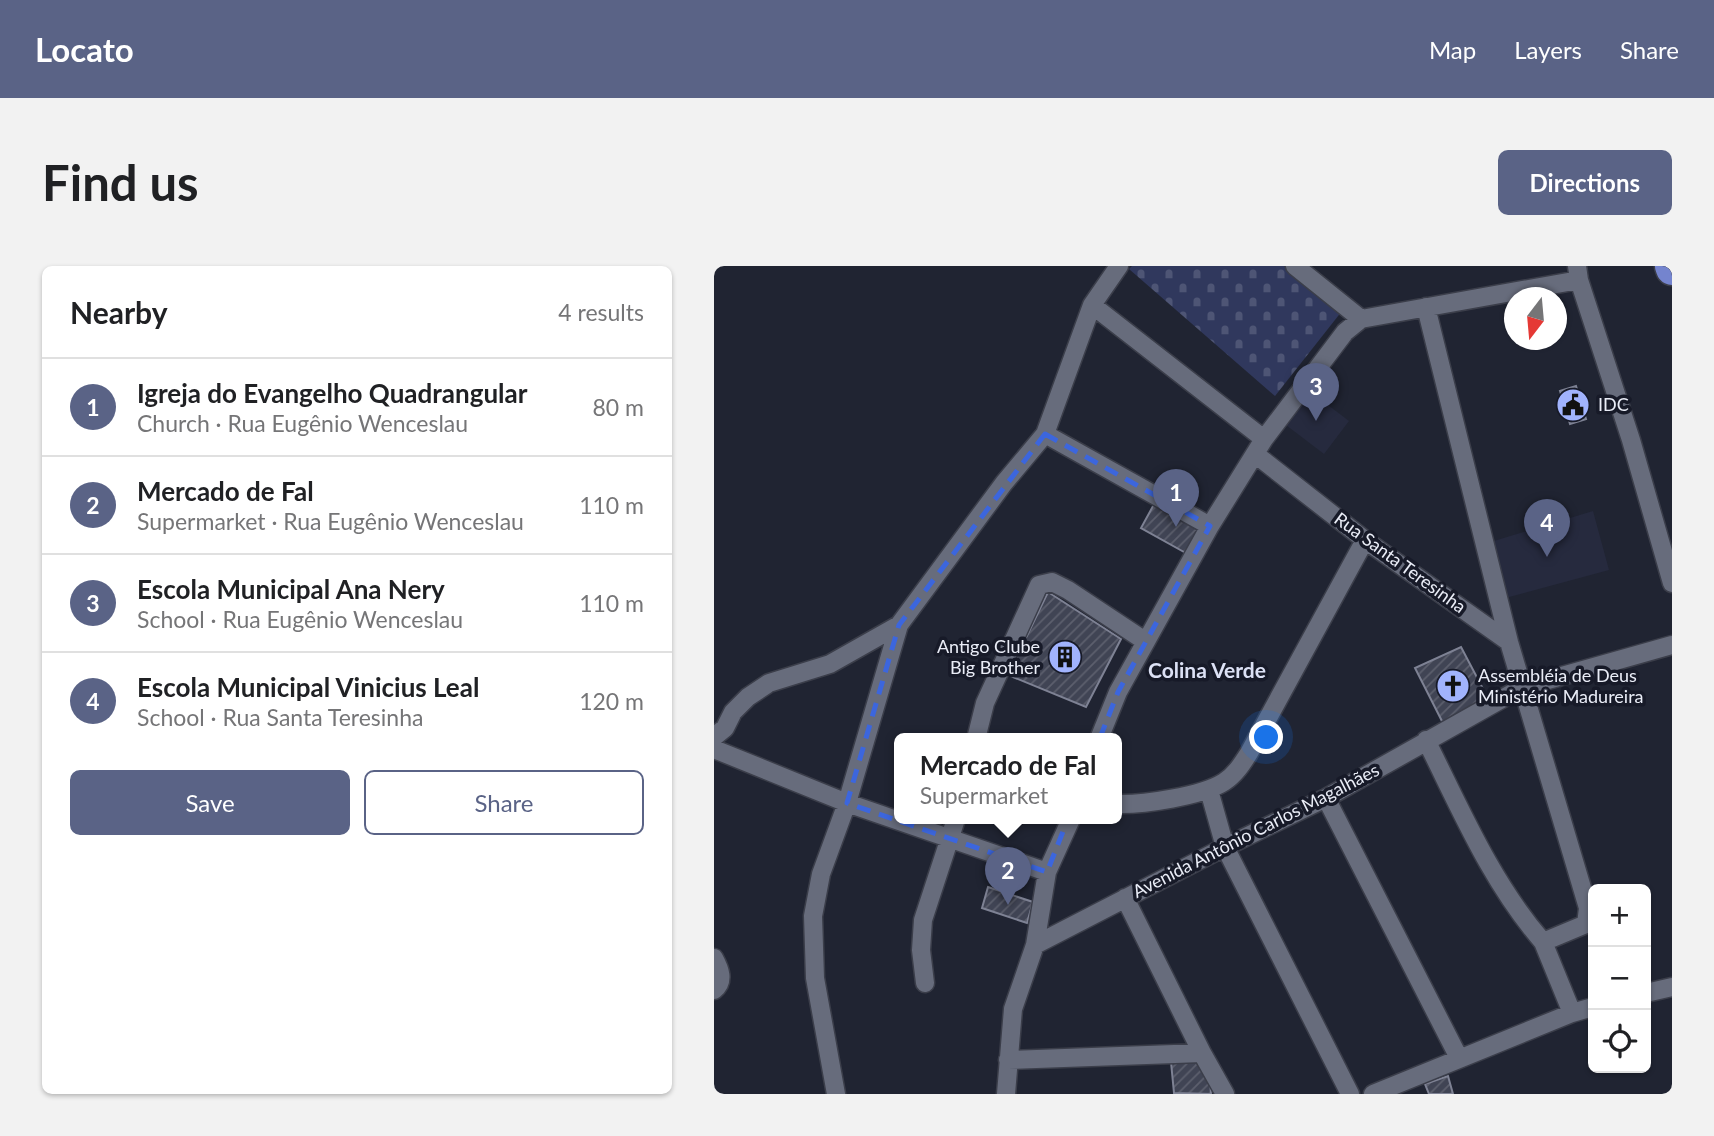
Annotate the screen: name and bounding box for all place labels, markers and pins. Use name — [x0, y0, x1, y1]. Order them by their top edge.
pin: 3 — [1293, 363, 1339, 421]
public building icon: IDC — [1554, 386, 1592, 424]
place label: IDC — [1598, 393, 1629, 415]
pin: 1 — [1153, 469, 1199, 527]
pin: 4 — [1524, 499, 1570, 557]
place label: Antigo Clube Big Brother — [937, 635, 1040, 678]
building icon: Antigo Clube Big Brother — [1046, 638, 1084, 676]
place label: Assembléia de Deus Ministério Madureira — [1478, 664, 1644, 707]
church icon: Assembléia de Deus Ministério Madureira — [1434, 667, 1472, 705]
pin: 2 — [985, 847, 1031, 905]

